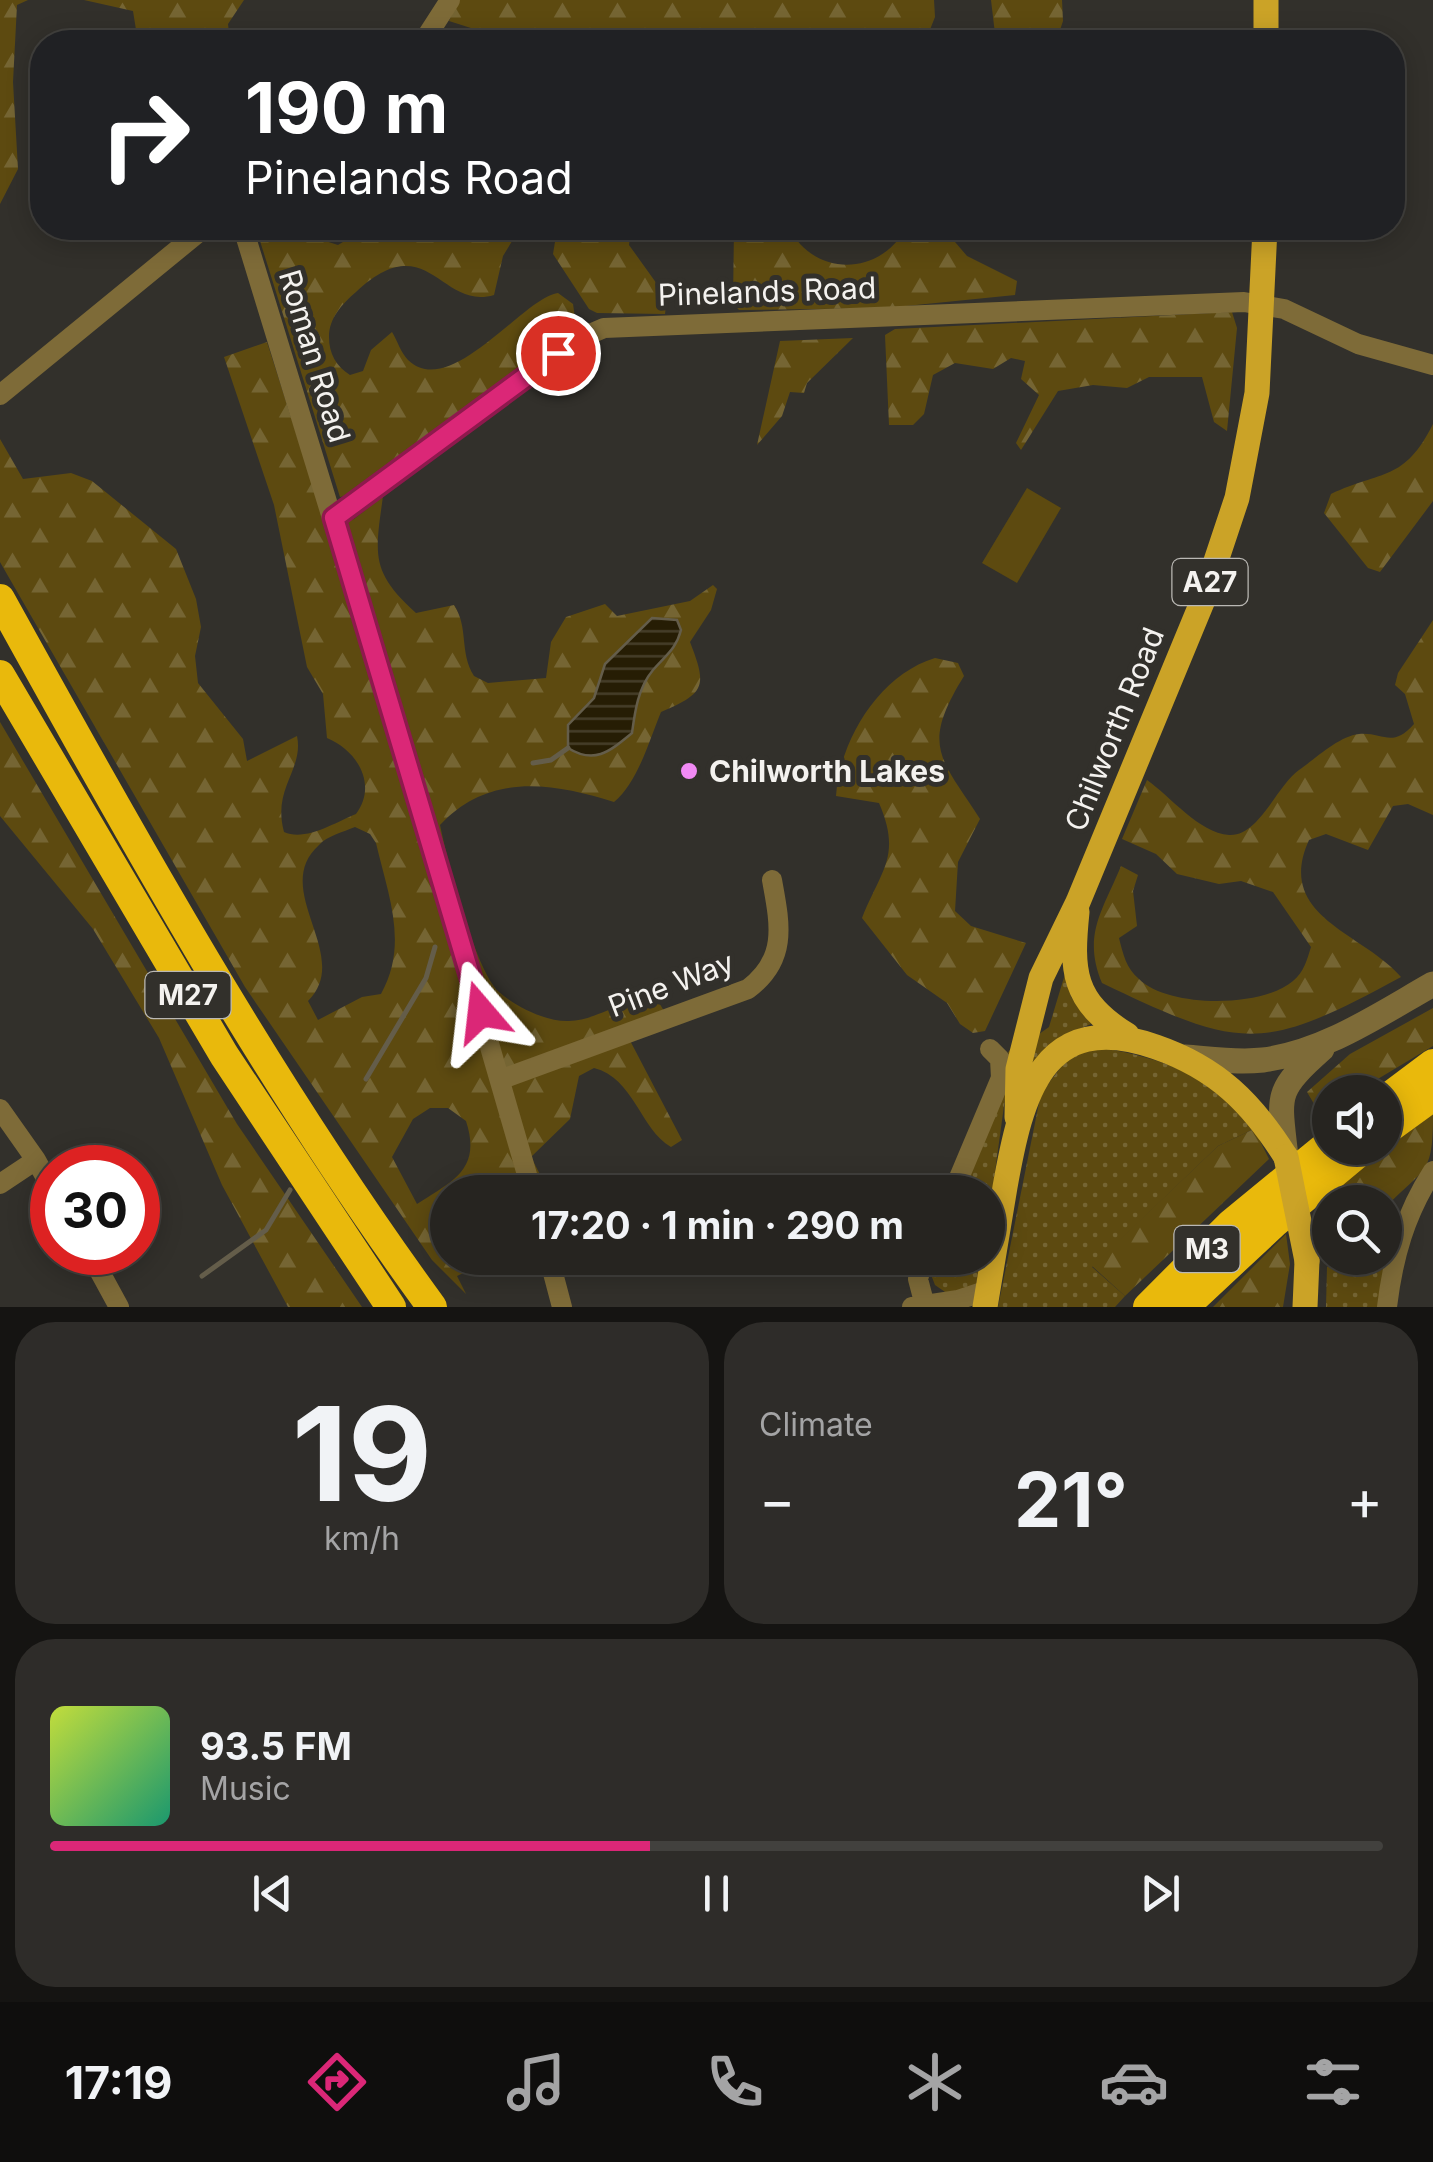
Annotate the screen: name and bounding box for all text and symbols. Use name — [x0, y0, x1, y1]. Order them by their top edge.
text: 190 m — [245, 65, 448, 150]
icon: right — [80, 70, 210, 200]
text: Pinelands Road — [245, 150, 573, 205]
street label: Roman Road — [272, 265, 358, 447]
street label: Pinelands Road — [657, 269, 877, 313]
pin — [516, 311, 601, 396]
icon: arrive — [531, 326, 586, 381]
road number: A27 — [1172, 559, 1248, 605]
street label: Chilworth Road — [1057, 622, 1171, 836]
place label: Chilworth Lakes — [709, 753, 945, 789]
marker: Chilworth Lakes — [678, 760, 700, 782]
street label: Pine Way — [603, 944, 739, 1024]
position arrow — [429, 960, 533, 1064]
road number: M27 — [146, 972, 230, 1018]
map controls — [1312, 1075, 1402, 1275]
button: sound — [1312, 1075, 1402, 1165]
speed limit sign: 30 — [30, 1145, 160, 1275]
button: search — [1312, 1185, 1402, 1275]
text: 17:20 · 1 min · 290 m — [531, 1202, 904, 1248]
road number: M3 — [1174, 1226, 1240, 1272]
text: 19 — [292, 1375, 432, 1532]
text: Climate — [759, 1405, 873, 1444]
text: 21° — [1014, 1454, 1128, 1545]
text: − — [759, 1467, 795, 1533]
text: + — [1347, 1467, 1383, 1533]
text: km/h — [324, 1519, 400, 1558]
text: 93.5 FM — [200, 1723, 352, 1769]
text: Music — [200, 1769, 291, 1808]
icon: previous — [245, 1866, 300, 1921]
icon: pause — [689, 1866, 744, 1921]
icon: next — [1133, 1866, 1188, 1921]
icon: directions — [302, 2047, 372, 2117]
icon: music — [501, 2047, 571, 2117]
icon: phone — [700, 2047, 770, 2117]
icon: climate — [900, 2047, 970, 2117]
icon: car — [1099, 2047, 1169, 2117]
icon: filters — [1298, 2047, 1368, 2117]
text: 17:19 — [65, 2055, 172, 2110]

